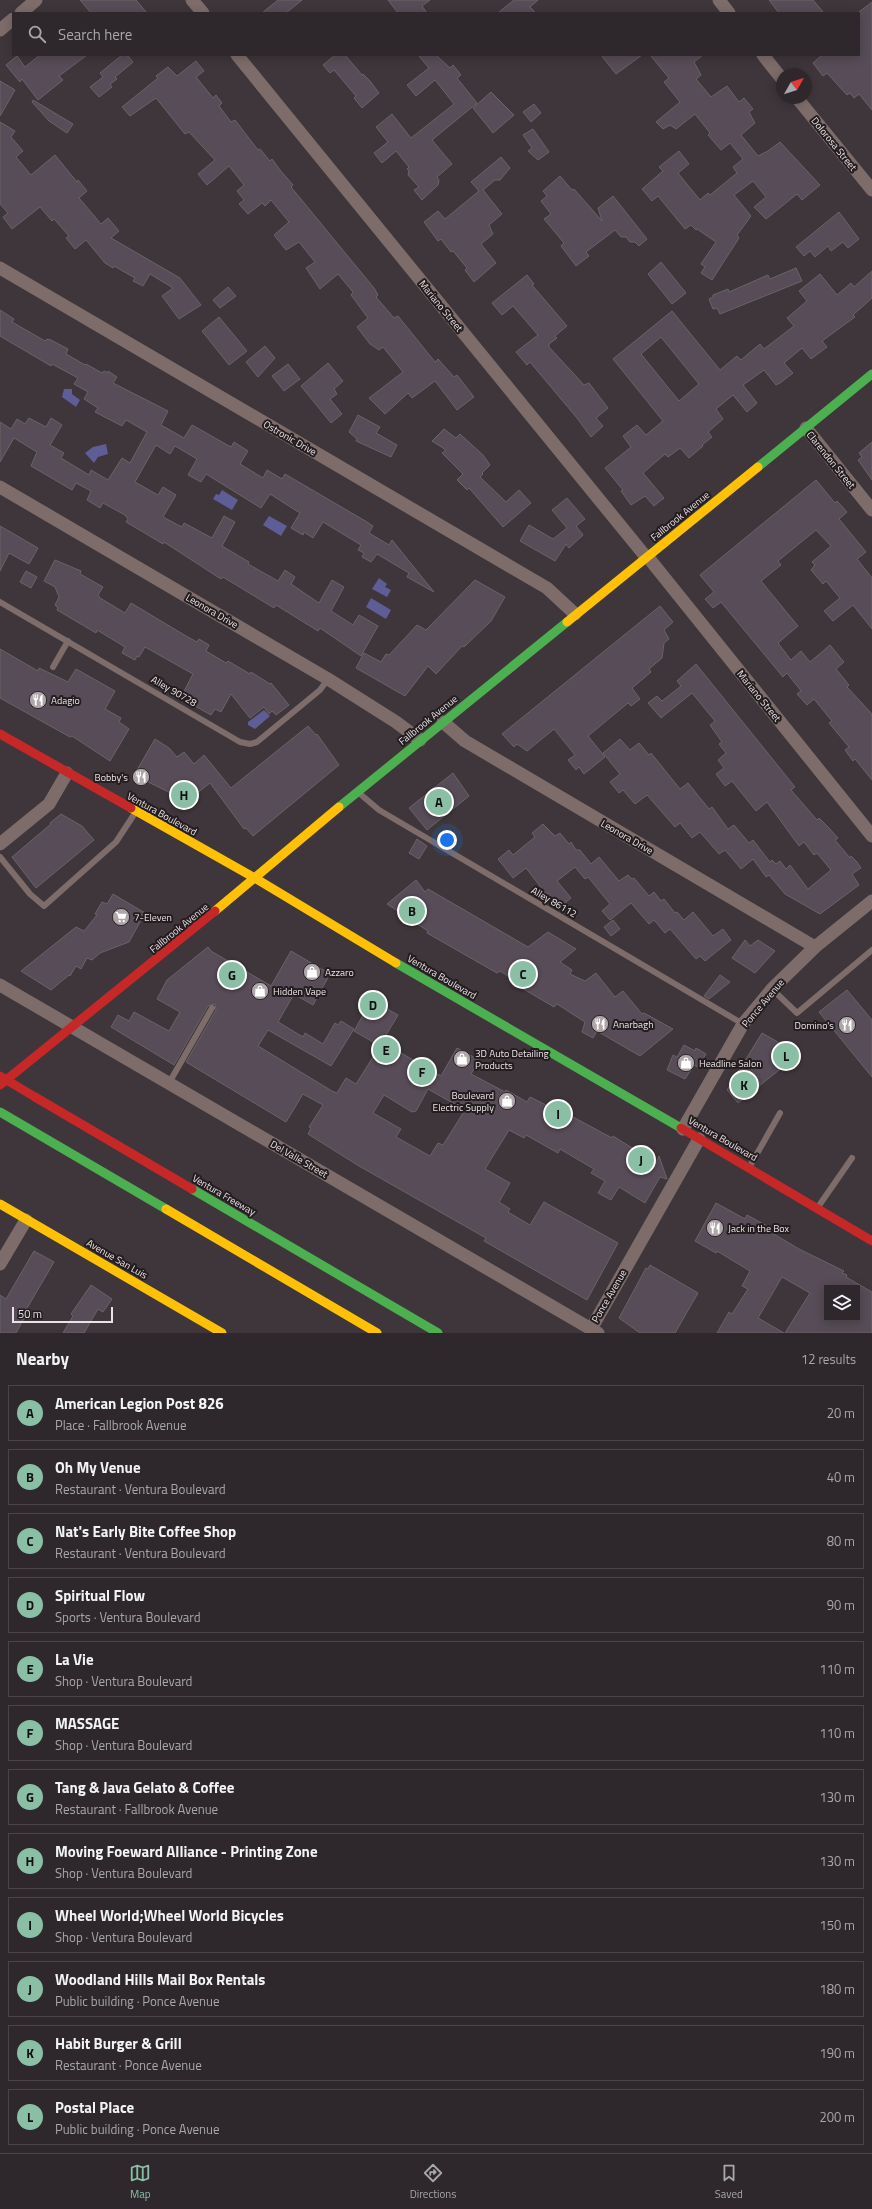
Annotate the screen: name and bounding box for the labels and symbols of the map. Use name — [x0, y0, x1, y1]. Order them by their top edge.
north arrow — [776, 68, 812, 104]
street label: Dolorosa Street — [808, 114, 861, 175]
street label: Mariano Street — [415, 277, 467, 335]
street label: Ostronic Drive — [261, 417, 319, 459]
street label: Clarendon Street — [803, 428, 859, 492]
street label: Fallbrook Avenue — [647, 488, 713, 544]
street label: Leonora Drive — [183, 590, 241, 632]
street label: Mariano Street — [733, 667, 785, 725]
street label: Alley 90728 — [148, 672, 200, 710]
restaurant icon: Adagio — [28, 690, 48, 710]
street label: Fallbrook Avenue — [395, 692, 461, 748]
place label: Adagio — [51, 693, 80, 708]
restaurant icon: Bobby's — [131, 767, 151, 787]
place label: Bobby's — [95, 770, 128, 785]
pin: H — [171, 780, 197, 810]
pin: A — [426, 787, 452, 817]
street label: Ventura Boulevard — [124, 789, 200, 839]
street label: Leonora Drive — [598, 816, 656, 858]
your location — [437, 830, 457, 850]
street label: Alley 86112 — [528, 883, 580, 921]
pin: B — [399, 896, 425, 926]
street label: Fallbrook Avenue — [146, 900, 212, 956]
supermarket icon: 7-Eleven — [111, 907, 131, 927]
place label: 7-Eleven — [134, 910, 172, 925]
street label: Ventura Boulevard — [405, 951, 479, 1003]
pin: C — [510, 959, 536, 989]
pin: G — [219, 960, 245, 990]
shop icon: Azzaro — [302, 962, 322, 982]
place label: Azzaro — [325, 965, 354, 980]
street label: Ponce Avenue — [738, 975, 788, 1031]
shop icon: Hidden Vape — [250, 981, 270, 1001]
place label: Hidden Vape — [273, 984, 326, 999]
pin: D — [360, 990, 386, 1020]
restaurant icon: Anarbagh — [590, 1014, 610, 1034]
restaurant icon: Domino's — [837, 1015, 857, 1035]
place label: Anarbagh — [613, 1017, 654, 1032]
place label: Domino's — [795, 1018, 834, 1033]
pin: E — [373, 1035, 399, 1065]
pin: L — [773, 1041, 799, 1071]
place label: 3D Auto Detailing Products — [475, 1046, 549, 1073]
shop icon: 3D Auto Detailing Products — [452, 1049, 472, 1069]
shop icon: Headline Salon — [676, 1053, 696, 1073]
place label: Headline Salon — [699, 1056, 762, 1071]
pin: F — [409, 1057, 435, 1087]
pin: K — [731, 1070, 757, 1100]
place label: Boulevard Electric Supply — [433, 1088, 494, 1115]
shop icon: Boulevard Electric Supply — [497, 1091, 517, 1111]
pin: I — [545, 1099, 571, 1129]
street label: Ventura Boulevard — [686, 1113, 760, 1165]
street label: Del Valle Street — [267, 1136, 331, 1182]
pin: J — [628, 1145, 654, 1175]
street label: Ventura Freeway — [189, 1171, 259, 1219]
restaurant icon: Jack in the Box — [705, 1218, 725, 1238]
place label: Jack in the Box — [728, 1221, 789, 1236]
street label: Avenue San Luis — [84, 1235, 151, 1283]
street label: Ponce Avenue — [588, 1267, 630, 1325]
scale bar — [12, 1305, 113, 1324]

